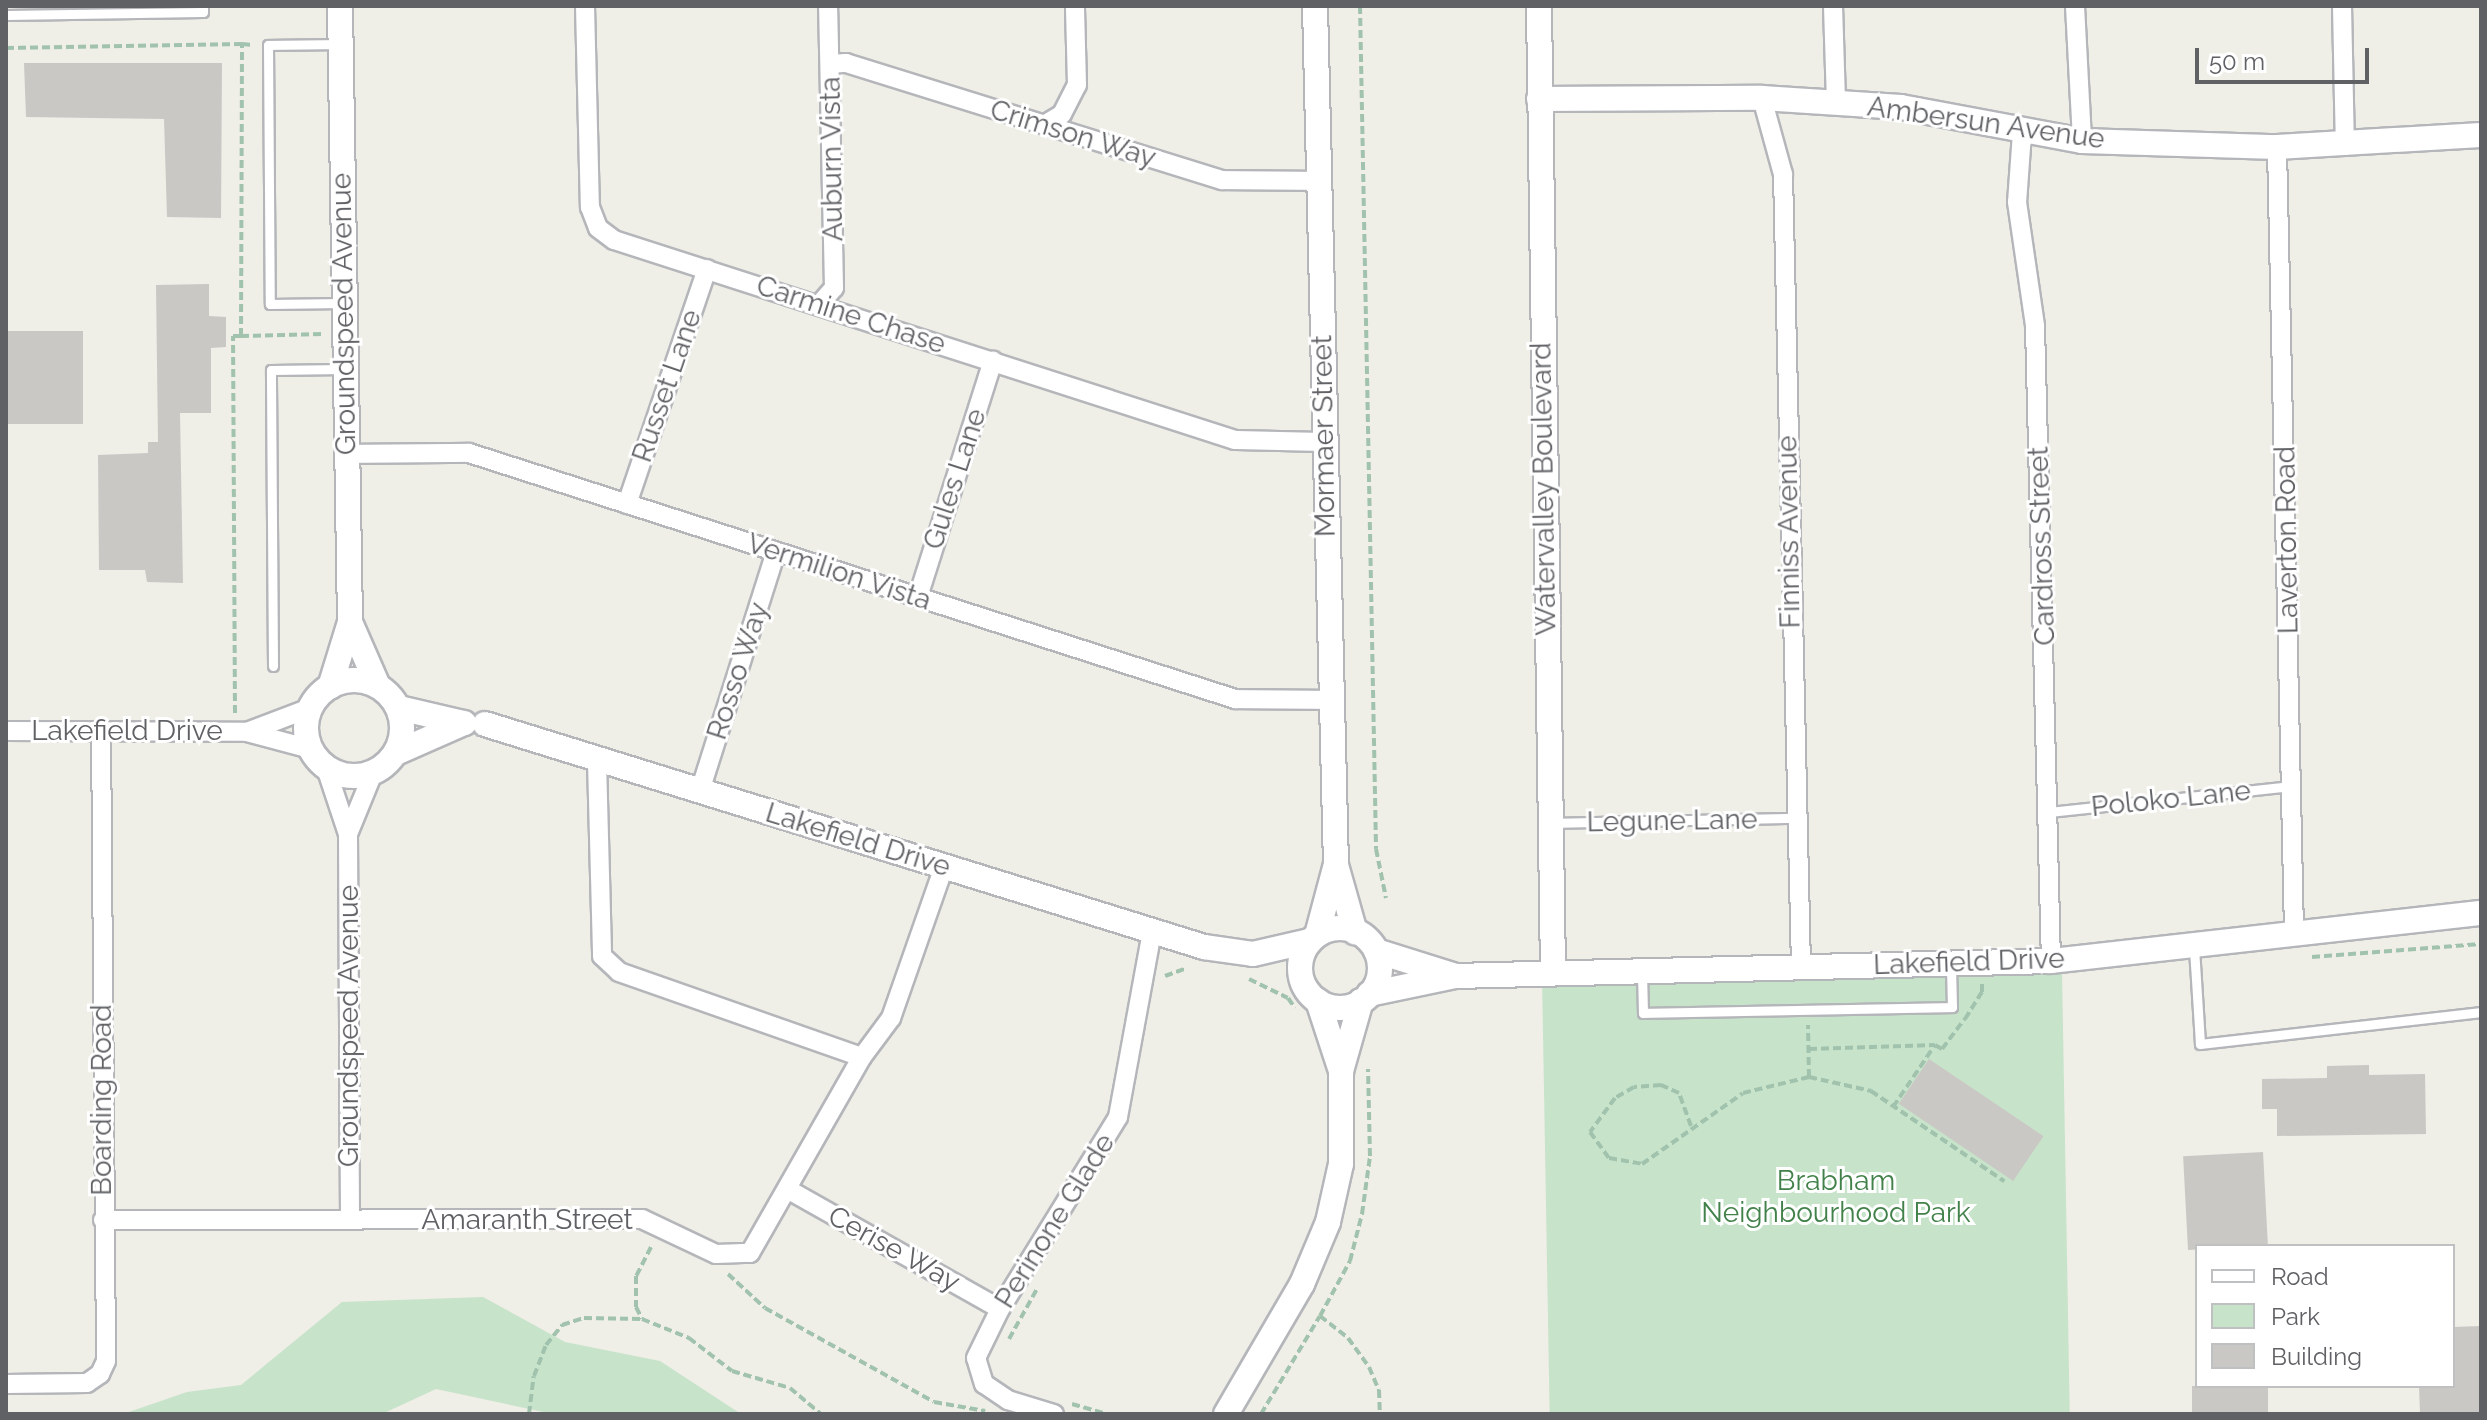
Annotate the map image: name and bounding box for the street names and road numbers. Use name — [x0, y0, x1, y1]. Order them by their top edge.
street label: Auburn Vista — [814, 76, 850, 242]
street label: Ambersun Avenue — [1865, 90, 2107, 156]
street label: Crimson Way — [986, 93, 1160, 175]
street label: Groundspeed Avenue — [325, 172, 363, 456]
street label: Carmine Chase — [752, 269, 950, 361]
street label: Russet Lane — [625, 305, 709, 467]
street label: Mormaer Street — [1305, 334, 1343, 538]
street label: Watervalley Boulevard — [1525, 342, 1563, 636]
street label: Gules Lane — [917, 405, 993, 553]
street label: Finniss Avenue — [1771, 435, 1807, 629]
street label: Cardross Street — [2022, 446, 2062, 646]
street label: Laverton Road — [2269, 446, 2305, 634]
street label: Vermilion Vista — [742, 526, 936, 618]
street label: Rosso Way — [700, 598, 776, 744]
street label: Lakefield Drive — [31, 714, 223, 748]
street label: Poloko Lane — [2090, 774, 2252, 824]
street label: Lakefield Drive — [762, 796, 954, 884]
street label: Legune Lane — [1586, 803, 1758, 839]
street label: Groundspeed Avenue — [332, 885, 366, 1167]
street label: Lakefield Drive — [1873, 942, 2065, 982]
street label: Boarding Road — [85, 1004, 119, 1196]
street label: Perinone Glade — [988, 1128, 1122, 1314]
street label: Cerise Way — [822, 1199, 966, 1299]
street label: Amaranth Street — [421, 1203, 633, 1237]

